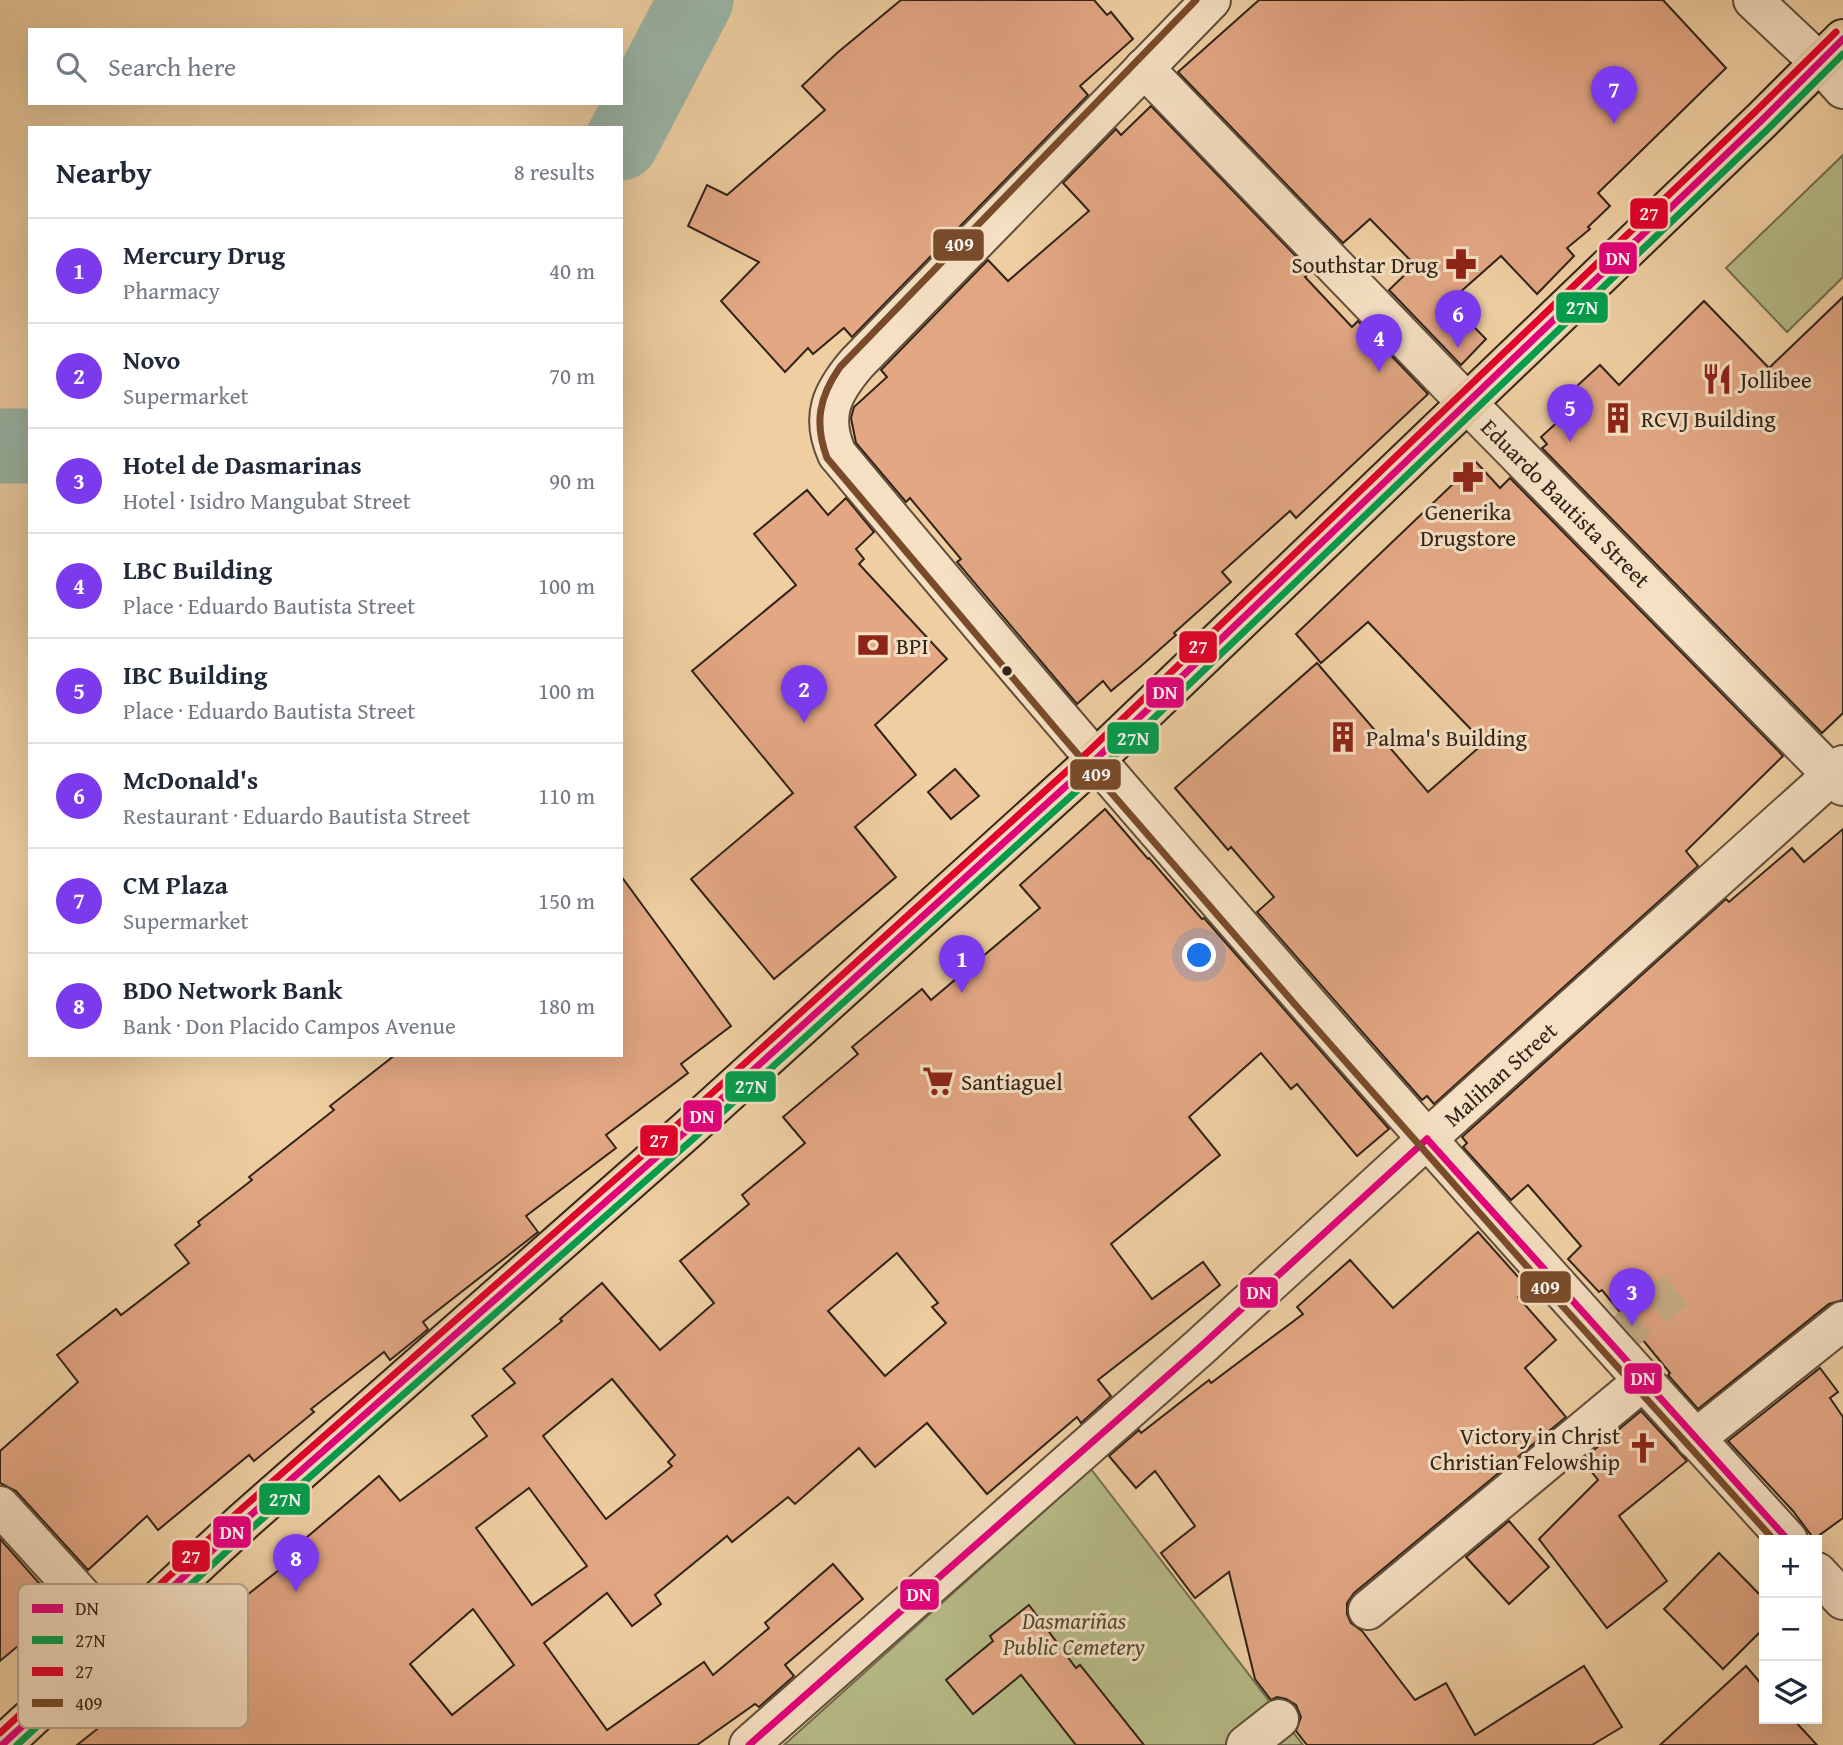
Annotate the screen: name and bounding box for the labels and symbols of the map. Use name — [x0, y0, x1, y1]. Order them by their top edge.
pin: 7 — [1591, 66, 1637, 124]
line badge: 27 — [1629, 197, 1669, 230]
text: 27 — [1639, 199, 1659, 227]
line badge: 409 — [932, 228, 985, 262]
text: 409 — [944, 230, 974, 258]
line badge: DN — [1598, 241, 1638, 275]
text: DN — [1605, 244, 1631, 272]
pharmacy icon: Southstar Drug — [1444, 247, 1478, 281]
place label: Southstar Drug — [1292, 248, 1439, 281]
pin: 6 — [1435, 290, 1481, 348]
line badge: 27N — [1555, 291, 1609, 324]
text: 27N — [1566, 293, 1598, 321]
pin: 4 — [1356, 314, 1402, 372]
restaurant icon: Jollibee — [1700, 362, 1734, 396]
place label: Jollibee — [1737, 363, 1812, 396]
pin: 5 — [1547, 384, 1593, 442]
building icon: RCVJ Building — [1601, 401, 1635, 435]
place label: RCVJ Building — [1641, 402, 1776, 435]
street label: Eduardo Bautista Street — [1474, 411, 1658, 595]
pharmacy icon: Generika Drugstore — [1451, 460, 1485, 494]
place label: Generika Drugstore — [1420, 495, 1516, 554]
bank icon: BPI — [856, 628, 890, 662]
place label: BPI — [896, 629, 928, 662]
line badge: 27 — [1178, 630, 1218, 664]
text: 27 — [1188, 632, 1208, 660]
unlabelled marker — [1000, 664, 1014, 678]
pin: 2 — [781, 665, 827, 723]
line badge: DN — [1145, 676, 1185, 709]
text: DN — [1152, 678, 1178, 706]
building icon: Palma's Building — [1326, 720, 1360, 754]
line badge: 27N — [1106, 721, 1160, 755]
place label: Palma's Building — [1366, 721, 1528, 754]
text: 27N — [1117, 724, 1149, 752]
line badge: 409 — [1069, 758, 1122, 791]
text: 409 — [1081, 760, 1111, 788]
pin: 1 — [939, 935, 985, 993]
your location — [1182, 938, 1216, 972]
street label: Malihan Street — [1436, 1014, 1564, 1134]
supermarket icon: Santiaguel — [921, 1064, 955, 1098]
place label: Santiaguel — [961, 1065, 1063, 1098]
line badge: 27N — [724, 1070, 777, 1103]
text: 27N — [735, 1072, 767, 1100]
line badge: DN — [682, 1099, 723, 1133]
text: DN — [689, 1102, 715, 1130]
line badge: 27 — [639, 1124, 679, 1157]
text: 27 — [649, 1126, 669, 1154]
pin: 3 — [1609, 1268, 1655, 1326]
line badge: 409 — [1519, 1270, 1572, 1304]
text: 409 — [1530, 1273, 1560, 1301]
line badge: DN — [1239, 1276, 1279, 1309]
text: DN — [1246, 1278, 1272, 1306]
line badge: DN — [1623, 1362, 1663, 1395]
text: DN — [1630, 1364, 1656, 1392]
place label: Victory in Christ Christian Felowship — [1430, 1419, 1620, 1478]
church icon: Victory in Christ Christian Felowship — [1626, 1431, 1660, 1465]
line badge: 27N — [258, 1482, 311, 1516]
text: 27N — [269, 1485, 301, 1513]
line badge: DN — [212, 1515, 252, 1549]
text: DN — [219, 1518, 245, 1546]
pin: 8 — [273, 1534, 319, 1592]
line badge: 27 — [171, 1539, 211, 1573]
text: 27 — [181, 1542, 201, 1570]
line badge: DN — [899, 1578, 940, 1611]
text: DN — [906, 1580, 932, 1608]
legend — [18, 1584, 248, 1728]
text: DN — [75, 1594, 99, 1622]
park label: Dasmariñas Public Cemetery — [1002, 1604, 1145, 1663]
text: 27N — [75, 1626, 106, 1654]
text: 27 — [75, 1657, 93, 1685]
text: 409 — [75, 1689, 102, 1717]

